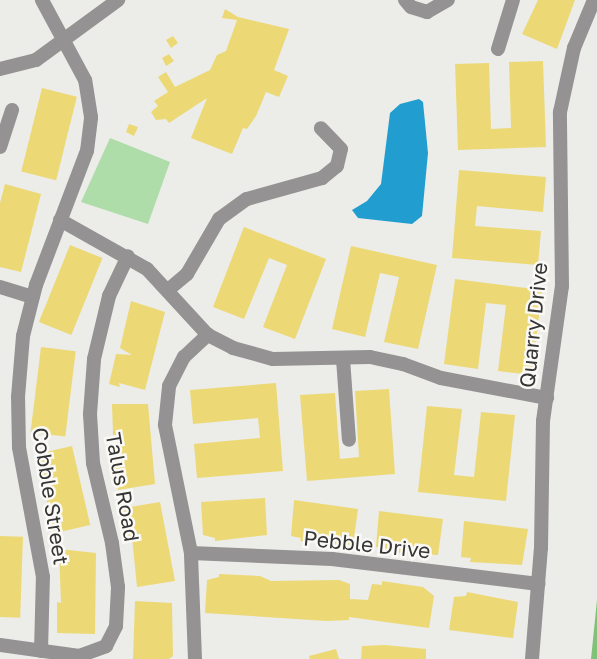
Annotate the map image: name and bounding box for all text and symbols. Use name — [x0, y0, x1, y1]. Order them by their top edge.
street label: Quarry Drive — [514, 261, 552, 389]
street label: Cobble Street — [28, 425, 74, 567]
street label: Talus Road — [101, 431, 145, 543]
street label: Pebble Drive — [302, 525, 432, 563]

